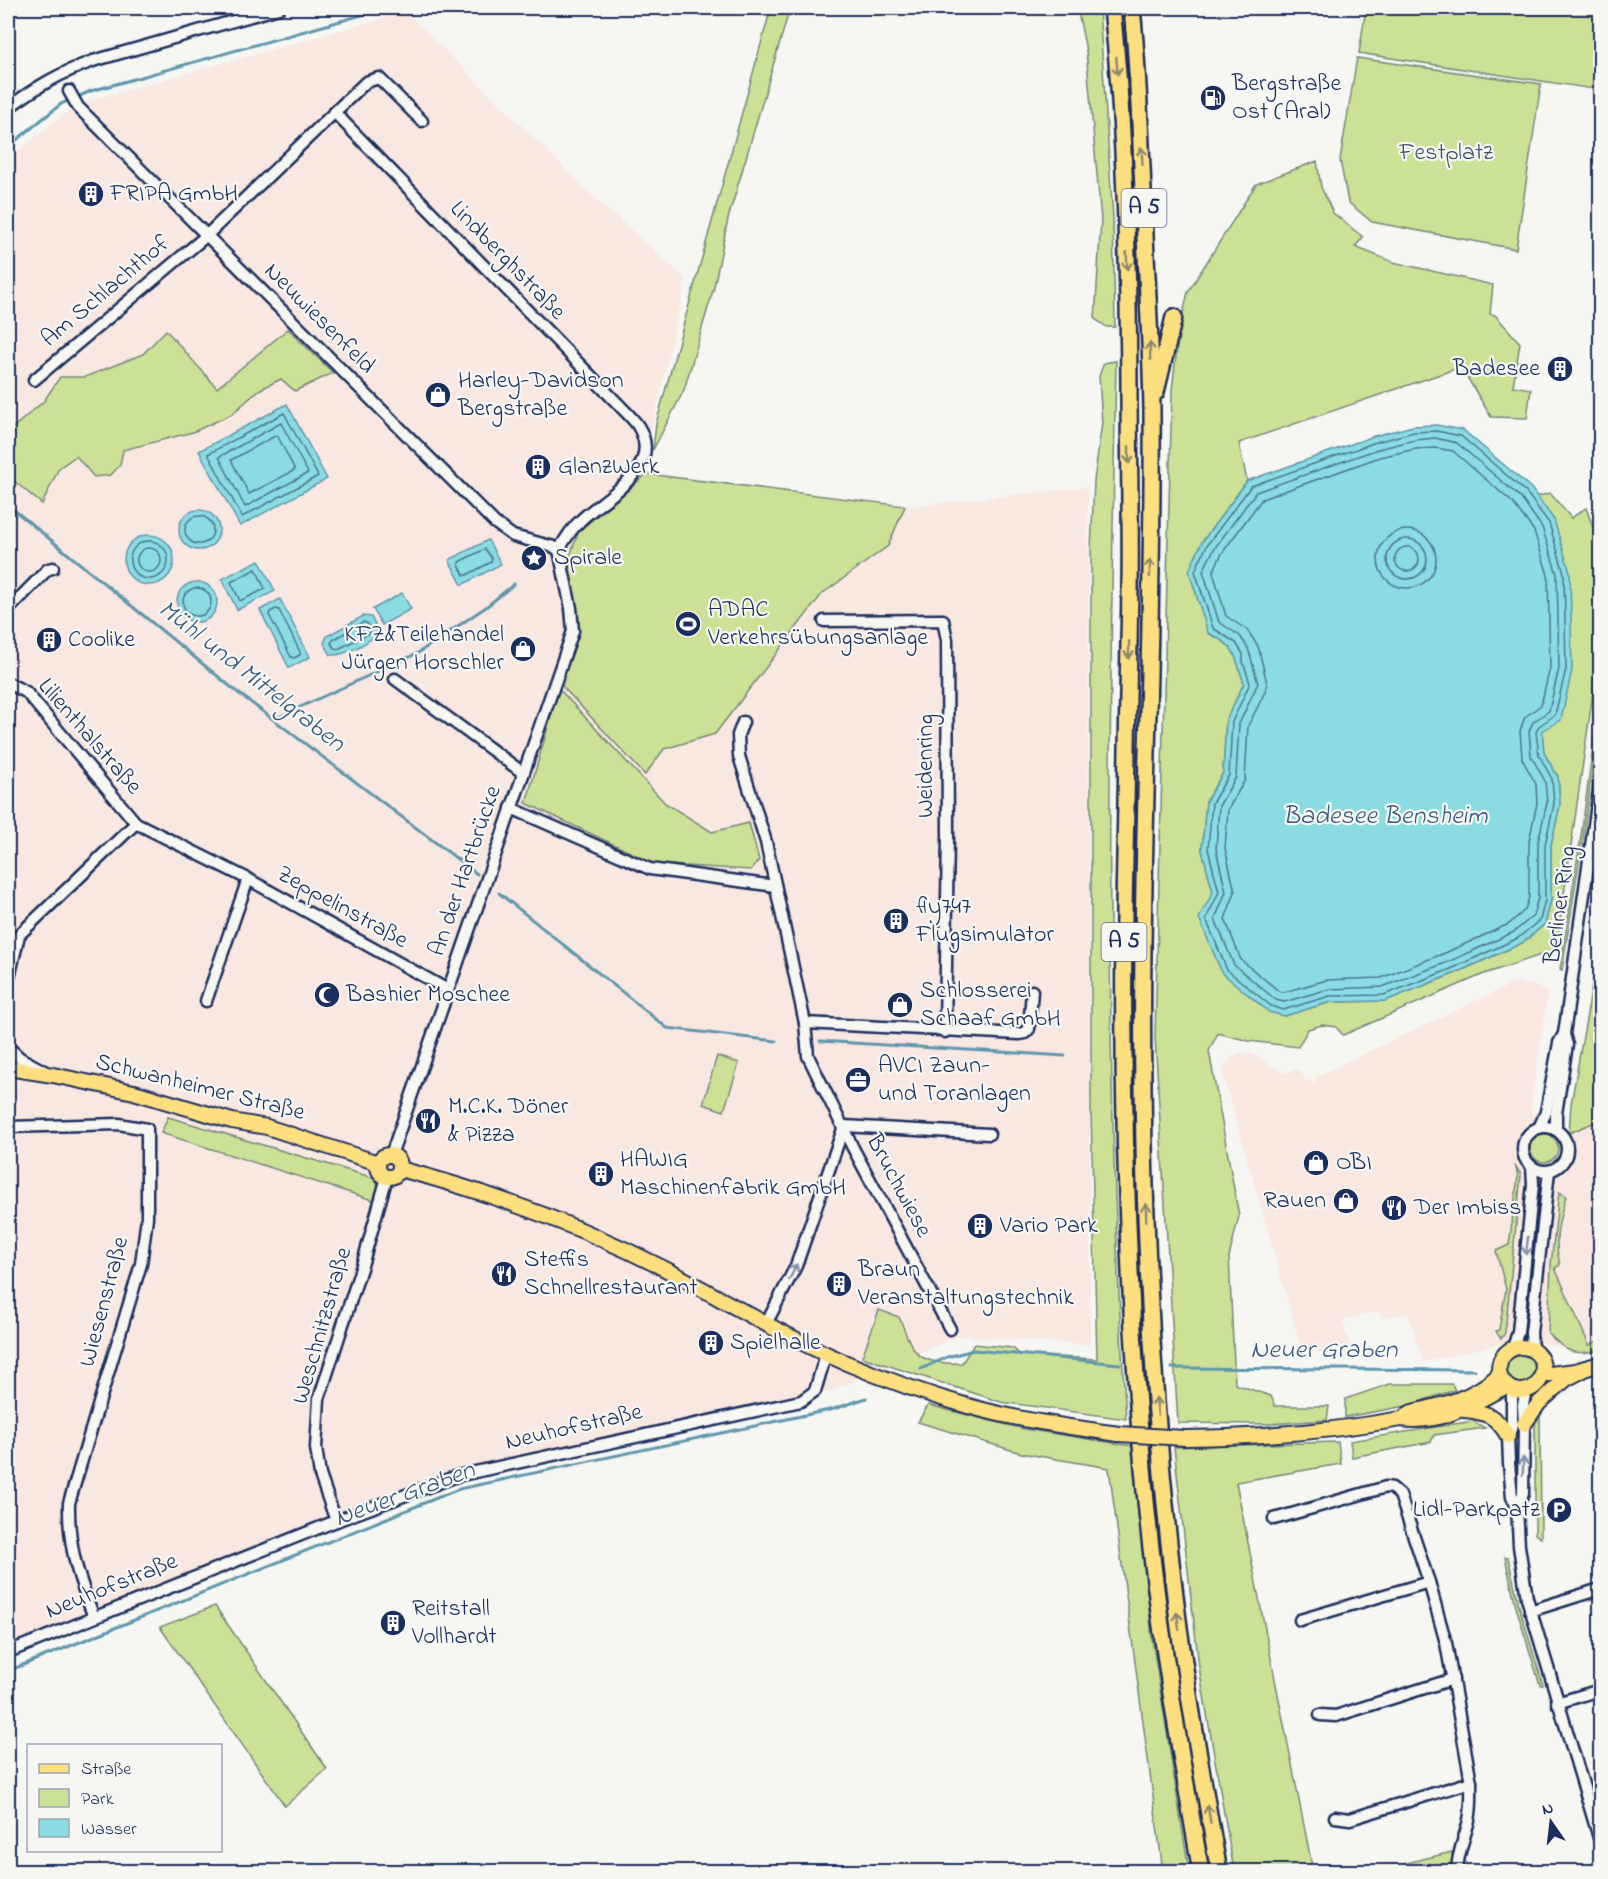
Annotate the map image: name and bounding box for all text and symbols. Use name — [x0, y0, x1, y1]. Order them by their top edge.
one-way arrow — [1111, 55, 1122, 75]
place label: Bergstraße Ost (Aral) — [1231, 67, 1341, 130]
fuel station icon: Bergstraße Ost (Aral) — [1198, 83, 1228, 113]
park label: Festplatz — [1398, 136, 1494, 171]
one-way arrow — [1136, 147, 1147, 167]
place label: FRIPA GmbH — [109, 177, 238, 212]
building icon: FRIPA GmbH — [76, 179, 106, 209]
road number: A 5 — [1122, 189, 1166, 227]
street label: Lindberghstraße — [441, 193, 573, 329]
street label: Am Schlachthof — [34, 227, 179, 357]
one-way arrow — [1122, 250, 1133, 270]
street label: Neuwiesenfeld — [255, 255, 383, 383]
one-way arrow — [1144, 342, 1155, 362]
place label: Badesee — [1452, 352, 1540, 387]
building icon: Badesee — [1545, 354, 1575, 384]
place label: Harley-Davidson Bergstraße — [457, 364, 624, 427]
shop icon: Harley-Davidson Bergstraße — [423, 380, 453, 410]
one-way arrow — [1123, 445, 1135, 465]
place label: GlanzWerk — [558, 450, 660, 485]
building icon: GlanzWerk — [523, 452, 553, 482]
place label: Spirale — [554, 541, 622, 576]
place icon: Spirale — [519, 543, 549, 573]
one-way arrow — [1144, 559, 1156, 579]
water label: Mühl und Mittelgraben — [149, 592, 354, 763]
place label: ADAC Verkehrsübungsanlage — [707, 593, 928, 656]
sports icon: ADAC Verkehrsübungsanlage — [673, 609, 703, 639]
place label: KFZ&Teilehandel Jürgen Horschler — [341, 618, 505, 681]
place label: Coolike — [68, 623, 135, 658]
building icon: Coolike — [34, 625, 64, 655]
shop icon: KFZ&Teilehandel Jürgen Horschler — [508, 634, 538, 664]
one-way arrow — [1123, 640, 1134, 660]
street label: Lilienthalstraße — [28, 671, 150, 803]
street label: Weidenring — [909, 714, 944, 818]
street label: An der Hartbrücke — [420, 781, 512, 961]
water label: Badesee Bensheim — [1283, 798, 1488, 836]
street label: Berliner Ring — [1535, 844, 1587, 967]
street label: Zeppelinstraße — [270, 857, 414, 959]
place label: fly747 Flugsimulator — [915, 890, 1054, 953]
building icon: fly747 Flugsimulator — [881, 906, 911, 936]
road number: A 5 — [1102, 923, 1146, 961]
place label: Schlosserei Schaaf GmbH — [920, 974, 1061, 1037]
place label: Bashier Moschee — [345, 978, 510, 1013]
mosque icon: Bashier Moschee — [312, 980, 342, 1010]
shop icon: Schlosserei Schaaf GmbH — [885, 990, 915, 1020]
street label: Schwanheimer Straße — [92, 1045, 309, 1131]
place label: AVCI Zaun- und Toranlagen — [878, 1049, 1031, 1112]
office icon: AVCI Zaun- und Toranlagen — [843, 1065, 873, 1095]
place label: M.C.K. Döner & Pizza — [448, 1090, 569, 1153]
restaurant icon: M.C.K. Döner & Pizza — [413, 1106, 443, 1136]
street label: Bruchwiese — [856, 1127, 940, 1244]
place label: HAWIG Maschinenfabrik GmbH — [620, 1143, 846, 1206]
place label: OBI — [1336, 1146, 1372, 1181]
shop icon: OBI — [1301, 1148, 1331, 1178]
building icon: HAWIG Maschinenfabrik GmbH — [586, 1159, 616, 1189]
place label: Rauen — [1264, 1184, 1326, 1219]
shop icon: Rauen — [1331, 1186, 1361, 1216]
place label: Der Imbiss — [1413, 1191, 1522, 1226]
restaurant icon: Der Imbiss — [1379, 1193, 1409, 1223]
one-way arrow — [1140, 1202, 1151, 1222]
place label: Vario Park — [999, 1209, 1098, 1244]
building icon: Vario Park — [965, 1211, 995, 1241]
street label: Wiesenstraße — [71, 1233, 139, 1371]
one-way arrow — [1521, 1235, 1532, 1255]
street label: Weschnitzstraße — [284, 1243, 362, 1409]
place label: Steffis Schnellrestaurant — [524, 1243, 698, 1306]
place label: Braun Veranstaltungstechnik — [857, 1253, 1074, 1316]
restaurant icon: Steffis Schnellrestaurant — [489, 1259, 519, 1289]
one-way arrow — [788, 1263, 800, 1281]
building icon: Braun Veranstaltungstechnik — [824, 1269, 854, 1299]
place label: Spielhalle — [730, 1326, 821, 1361]
building icon: Spielhalle — [696, 1328, 726, 1358]
water label: Neuer Graben — [1251, 1332, 1399, 1370]
street label: Neuhofstraße — [502, 1395, 646, 1461]
one-way arrow — [1151, 1397, 1162, 1417]
water label: Neuer Graben — [330, 1452, 482, 1538]
one-way arrow — [1518, 1456, 1529, 1476]
place label: Lidl-Parkpatz — [1413, 1493, 1541, 1528]
parking icon: Lidl-Parkpatz — [1544, 1495, 1574, 1525]
street label: Neuhofstraße — [41, 1545, 184, 1629]
place label: Reitstall Vollhardt — [411, 1592, 496, 1655]
building icon: Reitstall Vollhardt — [378, 1608, 408, 1638]
one-way arrow — [1173, 1612, 1184, 1632]
legend — [27, 1744, 222, 1852]
text: Straße — [81, 1757, 132, 1783]
text: Park — [81, 1787, 114, 1813]
north arrow — [1521, 1792, 1581, 1852]
text: N — [1540, 1796, 1556, 1822]
one-way arrow — [1203, 1805, 1214, 1824]
text: Wasser — [81, 1817, 137, 1843]

